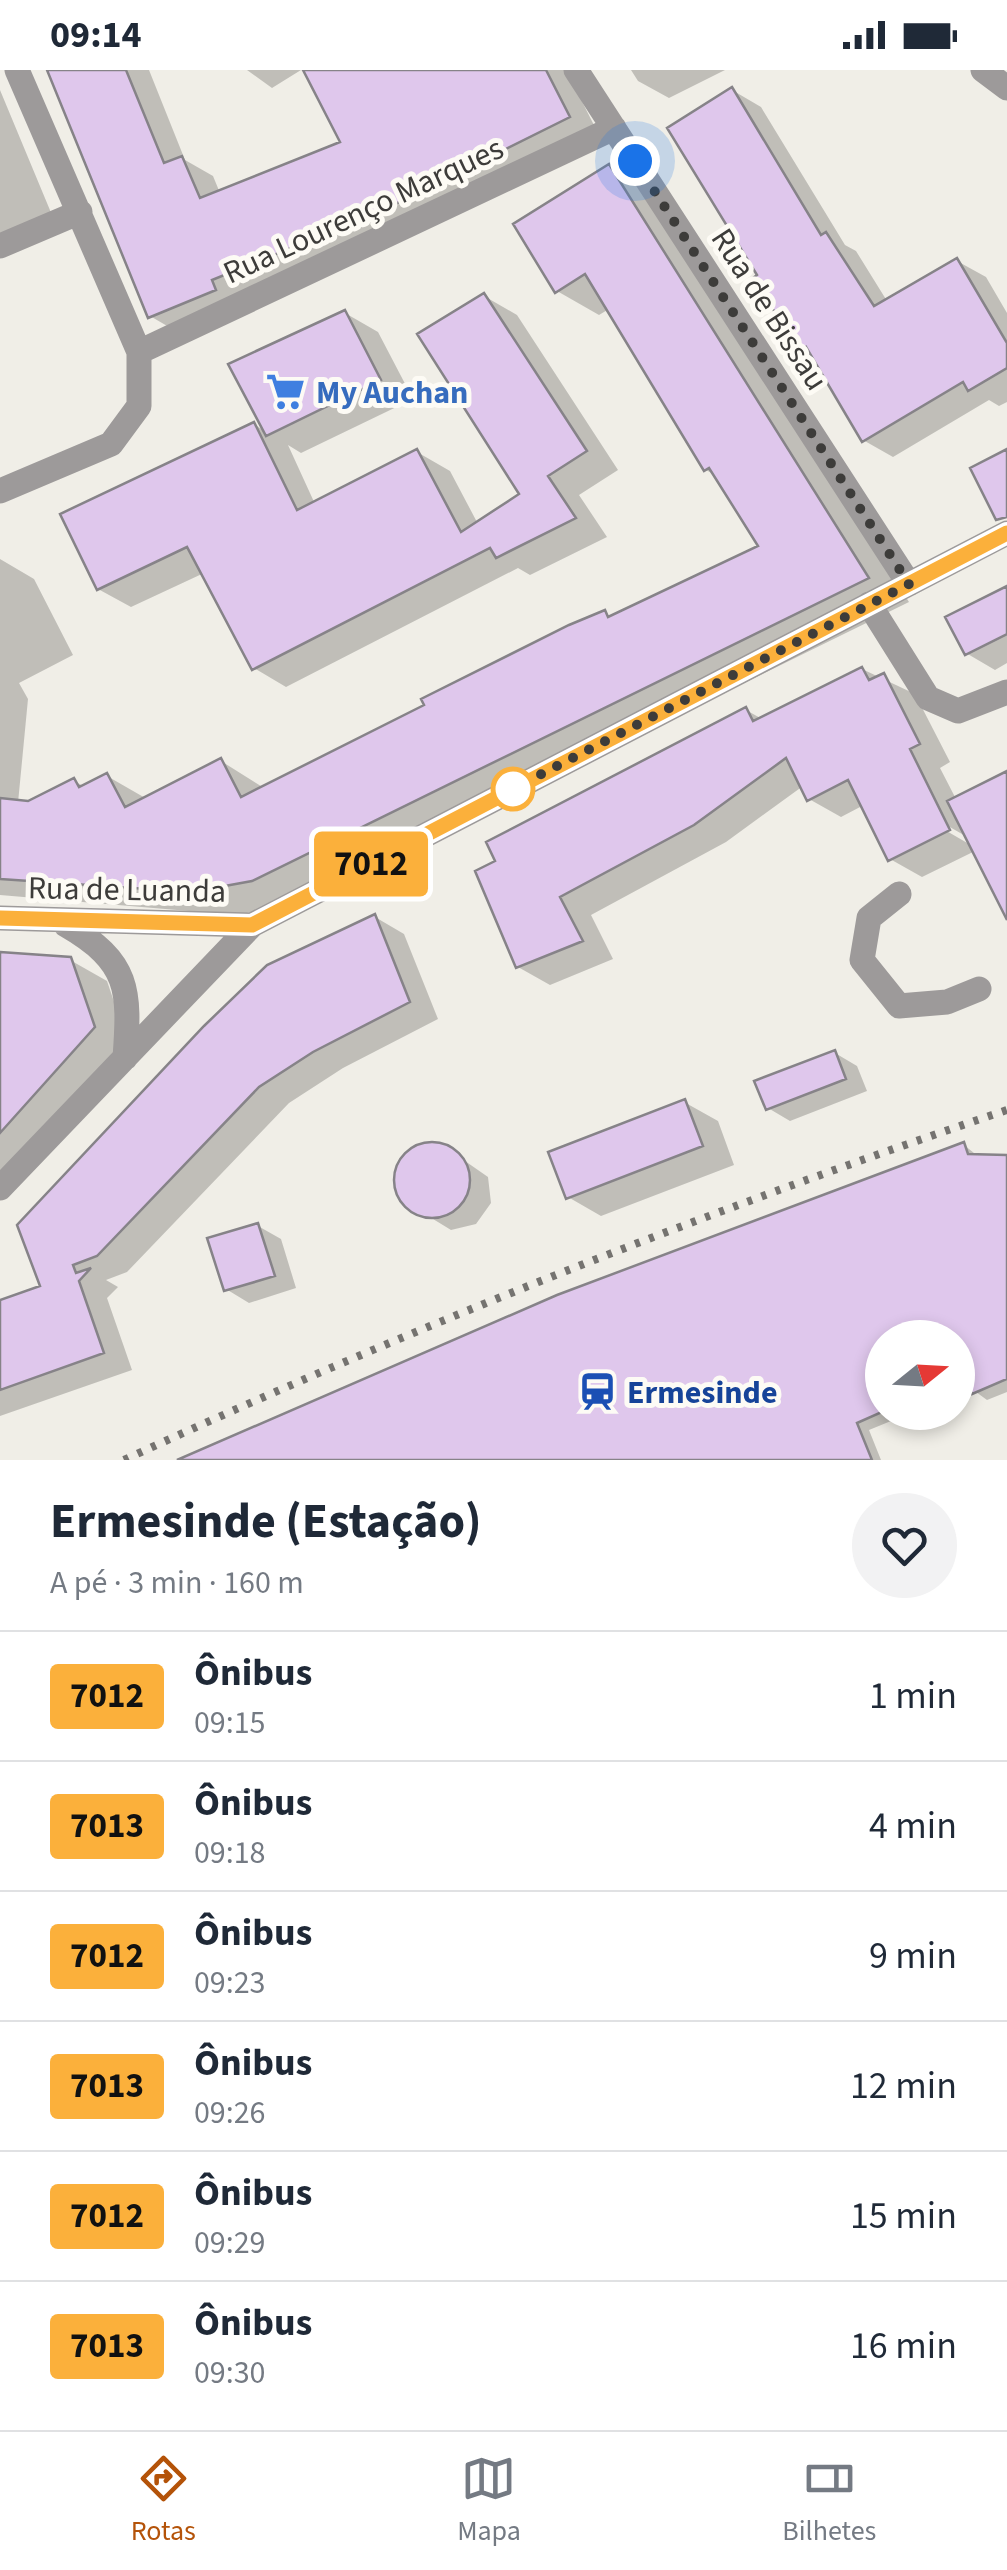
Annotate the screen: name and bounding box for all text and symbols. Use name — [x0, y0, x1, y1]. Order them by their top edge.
text: 09:14 — [50, 8, 142, 62]
street label: Rua Lourenço Marques — [216, 126, 511, 296]
your location — [610, 136, 660, 186]
street label: Rua de Bissau — [699, 219, 839, 400]
place label: My Auchan — [316, 370, 468, 416]
supermarket icon: My Auchan — [265, 371, 307, 413]
unlabelled marker — [492, 768, 534, 810]
line badge: 7012 — [301, 832, 441, 896]
text: 7012 — [334, 839, 408, 889]
street label: Rua de Luanda — [27, 865, 227, 915]
north arrow — [865, 1320, 975, 1430]
map controls — [865, 1320, 975, 1430]
place label: Ermesinde — [627, 1370, 778, 1416]
station icon: Ermesinde — [576, 1371, 618, 1413]
text: Ermesinde (Estação) — [50, 1488, 482, 1556]
button: heart — [852, 1493, 957, 1598]
text: A pé · 3 min · 160 m — [50, 1560, 304, 1606]
text: Ônibus — [194, 1646, 312, 1700]
text: 1 min — [869, 1669, 957, 1723]
text: 7012 — [70, 1671, 144, 1721]
text: 09:15 — [194, 1700, 266, 1746]
text: Ônibus — [194, 1776, 312, 1830]
text: 4 min — [869, 1799, 957, 1853]
text: 7013 — [70, 1801, 144, 1851]
text: 09:18 — [194, 1830, 266, 1876]
text: Ônibus — [194, 1906, 312, 1960]
text: 9 min — [869, 1929, 957, 1983]
text: 7012 — [70, 1931, 144, 1981]
text: 09:23 — [194, 1960, 266, 2006]
text: Ônibus — [194, 2036, 312, 2090]
text: 12 min — [850, 2059, 957, 2113]
text: 7013 — [70, 2061, 144, 2111]
text: 09:26 — [194, 2090, 266, 2136]
text: Ônibus — [194, 2166, 312, 2220]
text: 15 min — [850, 2189, 957, 2243]
text: 7012 — [70, 2191, 144, 2241]
text: 09:29 — [194, 2220, 266, 2266]
text: Ônibus — [194, 2296, 312, 2350]
text: 16 min — [850, 2319, 957, 2373]
text: 7013 — [70, 2321, 144, 2371]
text: 09:30 — [194, 2350, 266, 2396]
tab: Rotas — [131, 2451, 196, 2551]
tab: Mapa — [457, 2451, 521, 2551]
tab: Bilhetes — [782, 2451, 876, 2551]

